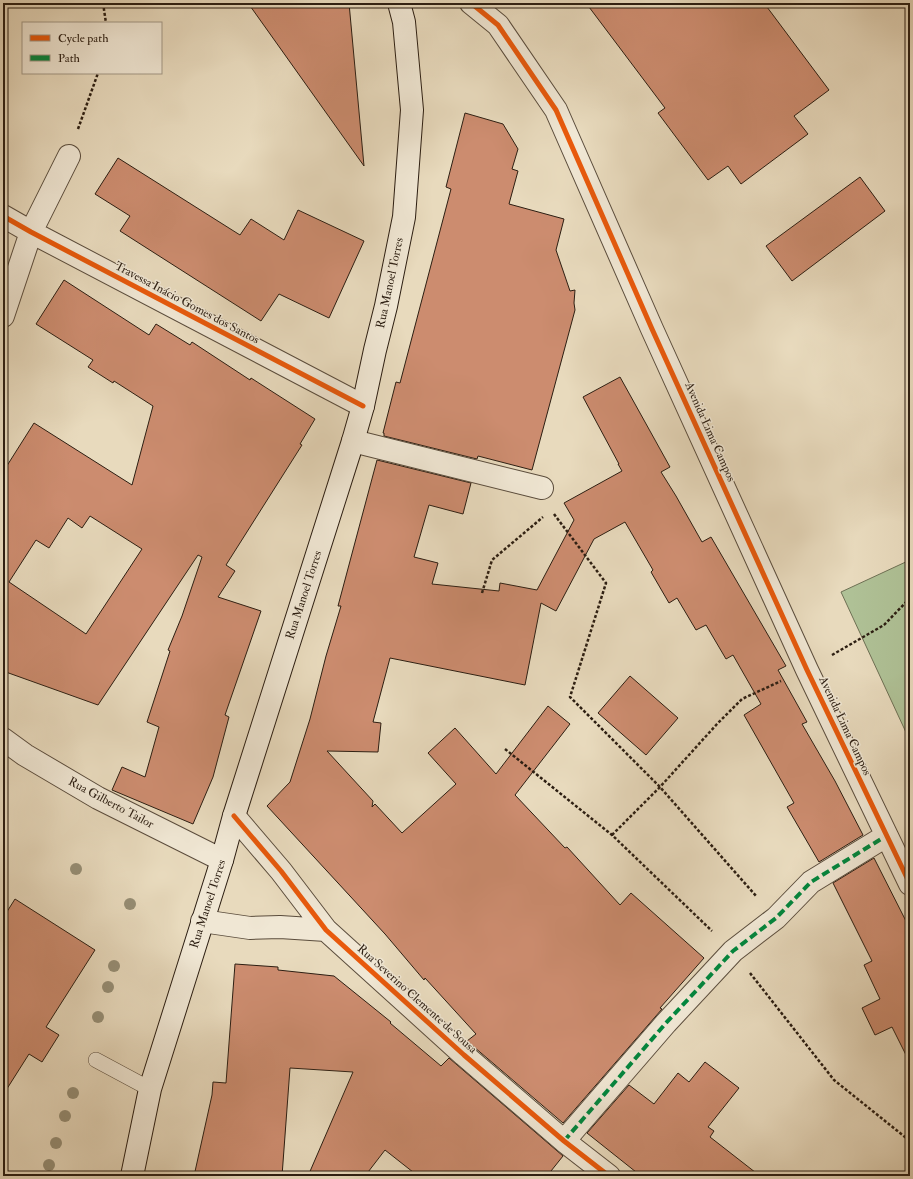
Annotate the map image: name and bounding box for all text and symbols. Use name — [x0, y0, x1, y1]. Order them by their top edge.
legend — [22, 22, 162, 74]
text: Cycle path — [58, 31, 109, 46]
text: Path — [58, 51, 81, 66]
street label: Rua Manoel Torres — [373, 236, 407, 330]
street label: Travessa Inácio Gomes dos Santos — [112, 258, 262, 348]
street label: Avenida Lima Campos — [681, 379, 739, 484]
street label: Rua Manoel Torres — [283, 549, 325, 641]
street label: Avenida Lima Campos — [815, 673, 875, 778]
street label: Rua Gilberto Tailor — [66, 774, 157, 832]
street label: Rua Manoel Torres — [187, 858, 229, 950]
street label: Rua Severino Clemente de Sousa — [354, 941, 481, 1057]

